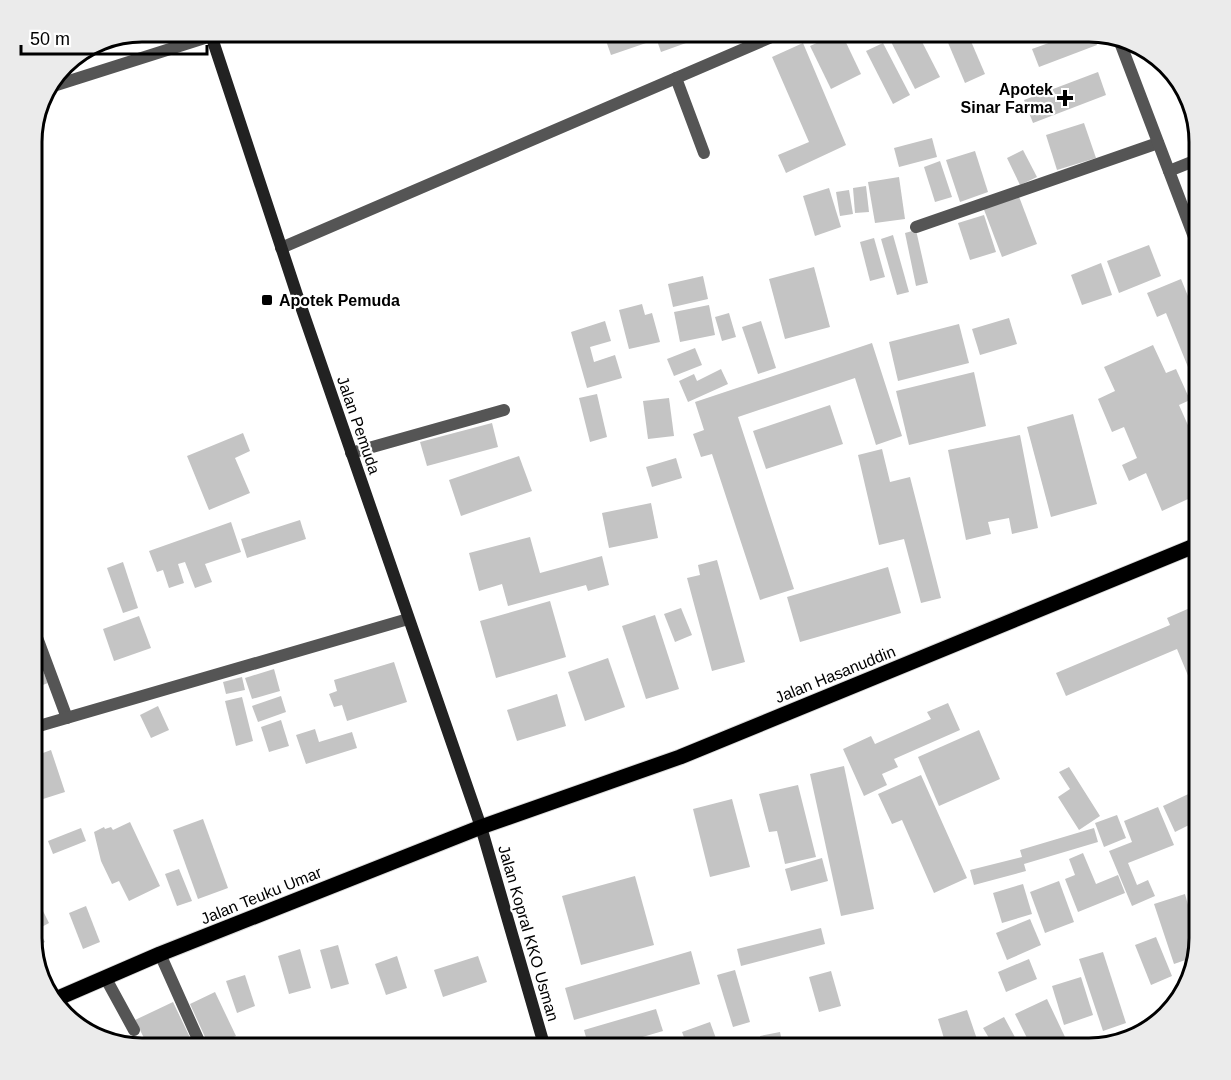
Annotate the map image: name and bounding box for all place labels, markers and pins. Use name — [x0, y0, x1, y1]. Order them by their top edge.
place label: Apotek Sinar Farma — [961, 81, 1053, 116]
marker: Apotek Sinar Farma — [1058, 91, 1072, 105]
place label: Apotek Pemuda — [279, 292, 400, 309]
marker: Apotek Pemuda — [260, 293, 274, 307]

